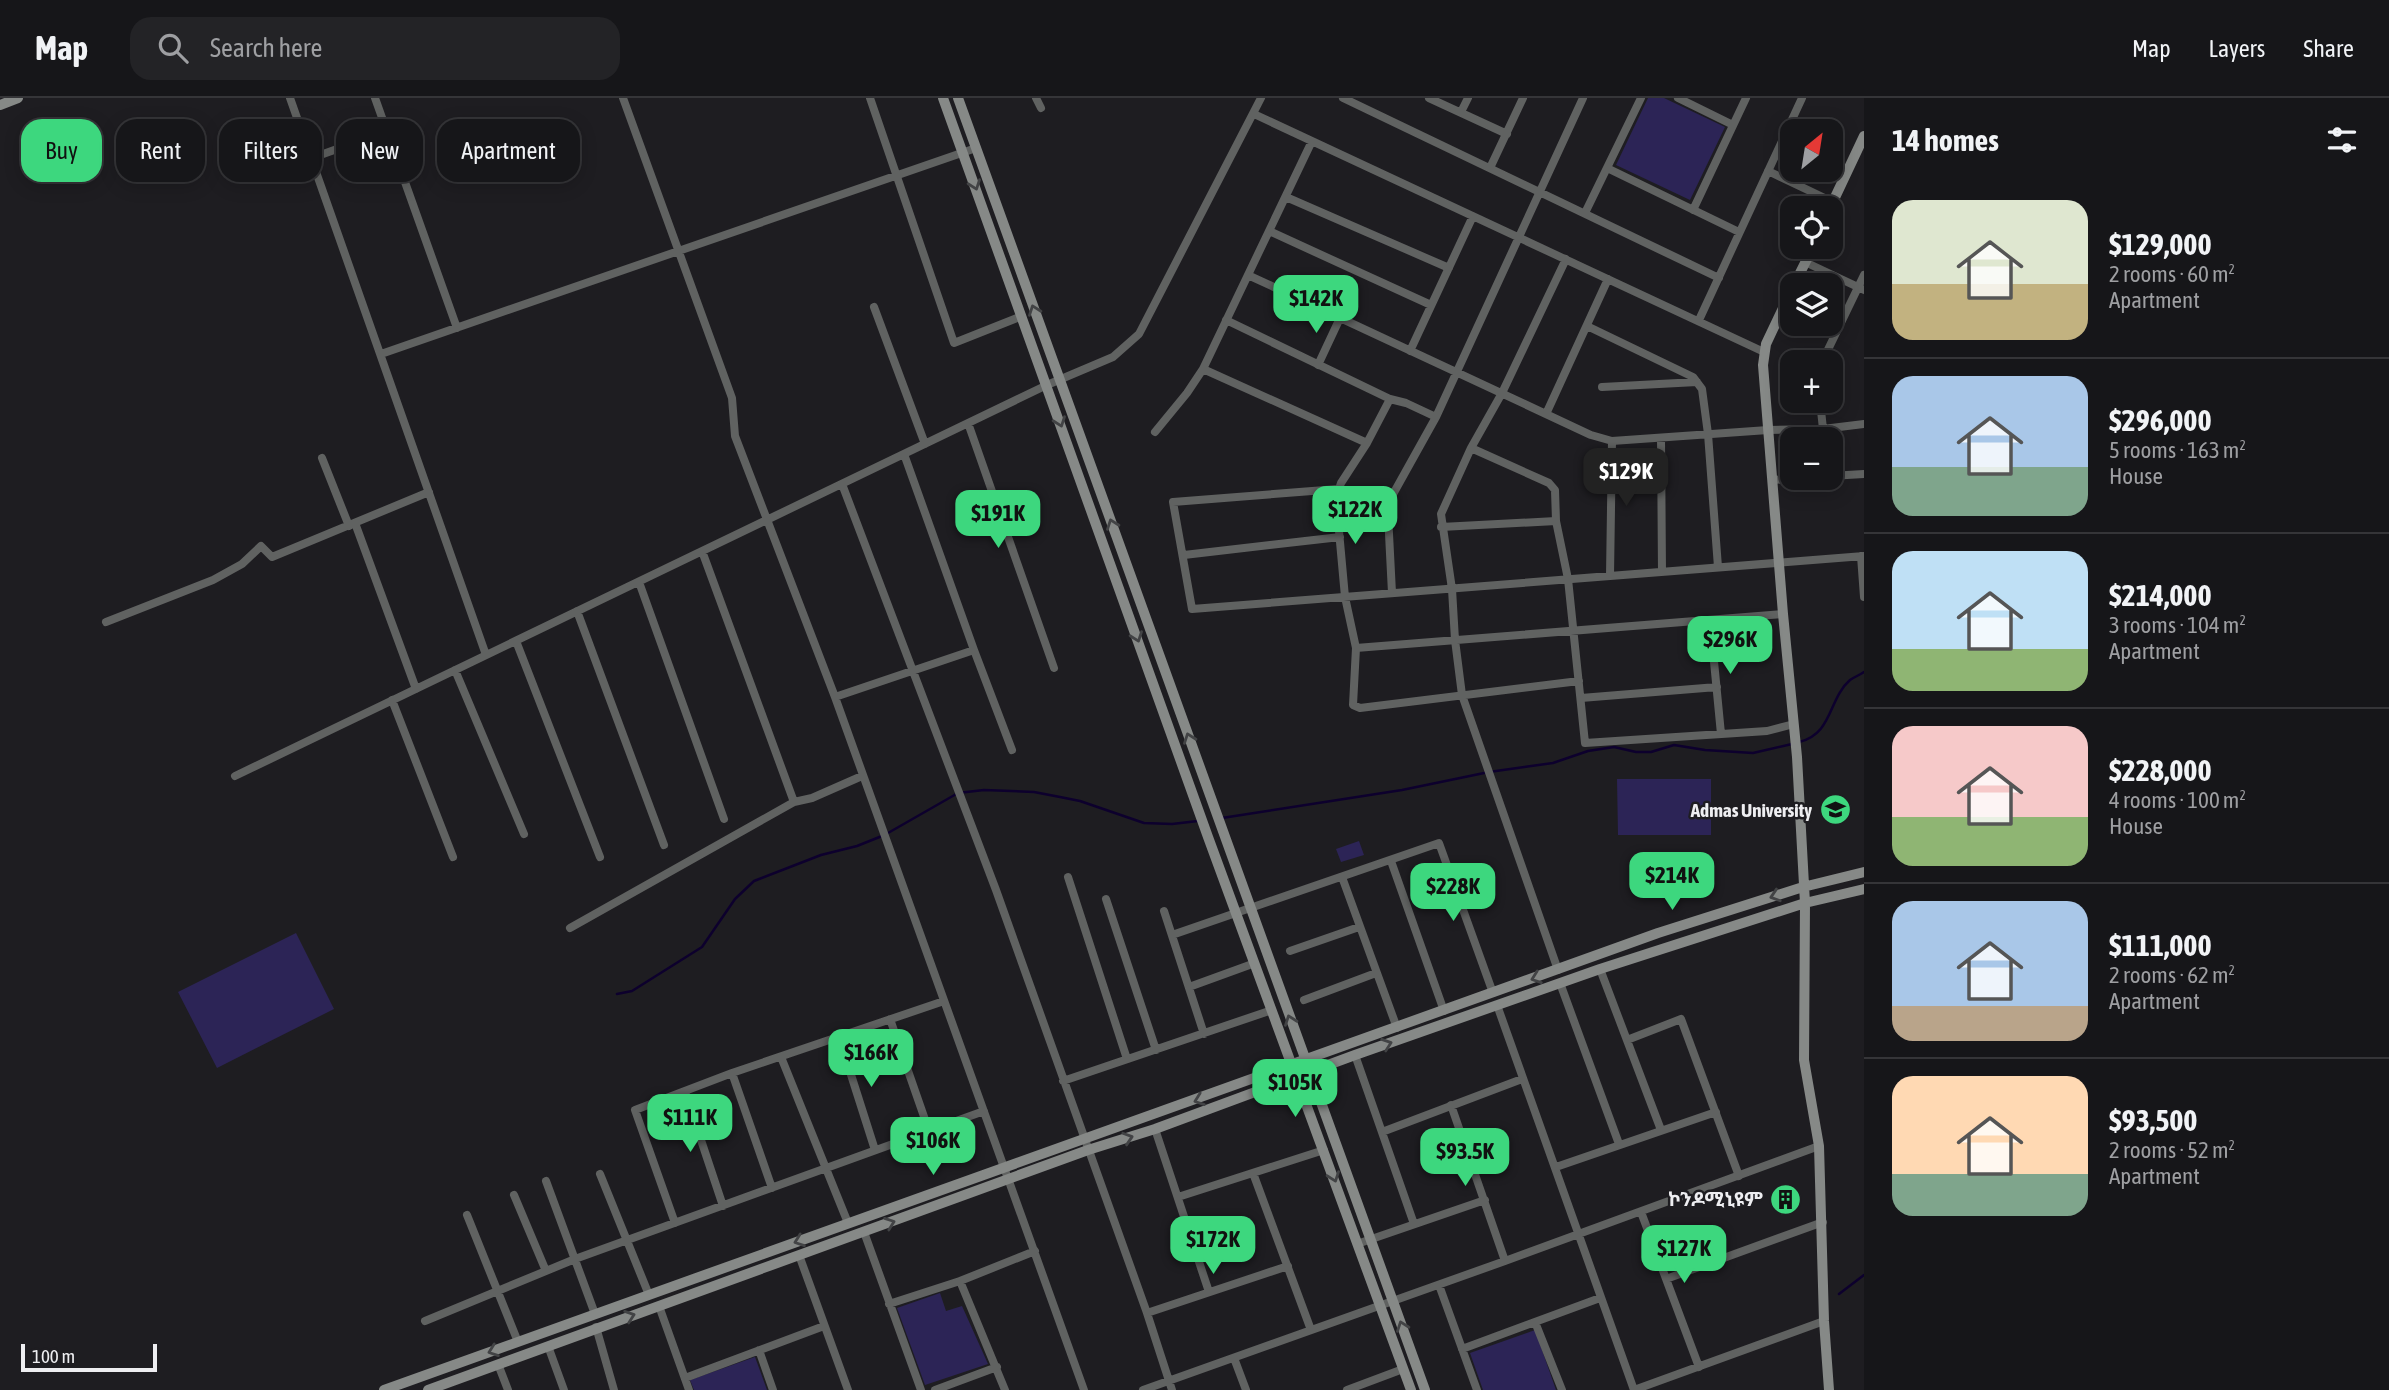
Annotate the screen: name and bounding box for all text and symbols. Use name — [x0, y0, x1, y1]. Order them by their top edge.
search box — [130, 17, 620, 80]
text: Map — [35, 29, 88, 67]
icon: search — [154, 29, 192, 67]
text: Search here — [210, 33, 322, 63]
text: Map — [2132, 35, 2171, 62]
text: Layers — [2209, 35, 2265, 62]
text: Share — [2303, 35, 2354, 62]
chip: Buy — [21, 119, 102, 182]
chip: Rent — [116, 119, 205, 182]
chip: Filters — [219, 119, 322, 182]
chip: New — [336, 119, 423, 182]
chip: Apartment — [437, 119, 580, 182]
north arrow — [1780, 119, 1843, 182]
map controls — [1780, 119, 1843, 490]
icon: filters — [2323, 121, 2361, 159]
text: 14 homes — [1892, 123, 1999, 157]
one-way arrow — [967, 179, 981, 191]
button: locate — [1780, 196, 1843, 259]
text: $129,000 — [2109, 227, 2212, 261]
icon: home — [1948, 228, 2032, 312]
text: 2 rooms · 60 m² — [2109, 261, 2235, 287]
button: layers — [1780, 273, 1843, 336]
pin: $142K — [1267, 275, 1365, 335]
text: $142K — [1289, 285, 1343, 311]
text: Apartment — [2109, 287, 2200, 313]
one-way arrow — [1029, 305, 1043, 317]
button: + — [1780, 350, 1843, 413]
text: $296,000 — [2109, 403, 2212, 437]
icon: home — [1948, 404, 2032, 488]
one-way arrow — [1052, 416, 1066, 428]
button: − — [1780, 427, 1843, 490]
text: 5 rooms · 163 m² — [2109, 437, 2246, 463]
pin: $129K — [1577, 448, 1675, 508]
text: $129K — [1599, 458, 1653, 484]
text: House — [2109, 463, 2163, 489]
pin: $122K — [1306, 486, 1404, 546]
pin: $191K — [949, 490, 1047, 550]
text: $122K — [1328, 496, 1382, 522]
text: $191K — [971, 500, 1025, 526]
one-way arrow — [1106, 519, 1120, 531]
text: $214,000 — [2109, 578, 2212, 612]
icon: home — [1948, 579, 2032, 663]
text: 3 rooms · 104 m² — [2109, 612, 2246, 638]
pin: $296K — [1681, 616, 1779, 676]
text: $296K — [1703, 626, 1757, 652]
one-way arrow — [1129, 630, 1143, 642]
text: Apartment — [2109, 638, 2200, 664]
one-way arrow — [1183, 733, 1197, 745]
text: $228,000 — [2109, 753, 2212, 787]
icon: home — [1948, 754, 2032, 838]
text: 4 rooms · 100 m² — [2109, 787, 2246, 813]
school or university icon: Admas University — [1818, 793, 1852, 827]
place label: Admas University — [1690, 799, 1812, 821]
text: House — [2109, 813, 2163, 839]
pin: $214K — [1623, 852, 1721, 912]
text: $214K — [1645, 862, 1699, 888]
pin: $228K — [1404, 864, 1502, 923]
text: $228K — [1426, 873, 1480, 899]
one-way arrow — [1769, 888, 1781, 903]
text: $111,000 — [2109, 928, 2212, 962]
icon: home — [1948, 929, 2032, 1013]
text: 2 rooms · 62 m² — [2109, 962, 2235, 988]
one-way arrow — [1531, 969, 1543, 983]
text: Apartment — [2109, 988, 2200, 1014]
one-way arrow — [1285, 1015, 1299, 1027]
pin: $166K — [822, 1030, 920, 1089]
one-way arrow — [1381, 1038, 1393, 1052]
text: $166K — [844, 1039, 898, 1065]
pin: $105K — [1246, 1060, 1344, 1119]
text: $105K — [1268, 1069, 1322, 1095]
one-way arrow — [1193, 1091, 1205, 1105]
pin: $111K — [641, 1094, 739, 1154]
text: $93,500 — [2109, 1103, 2197, 1137]
text: $111K — [663, 1104, 717, 1130]
icon: home — [1948, 1104, 2032, 1188]
pin: $106K — [884, 1118, 982, 1177]
text: $106K — [906, 1127, 960, 1153]
pin: $93.5K — [1408, 1128, 1522, 1188]
one-way arrow — [1121, 1132, 1133, 1146]
text: 2 rooms · 52 m² — [2109, 1137, 2235, 1163]
text: $93.5K — [1436, 1138, 1494, 1164]
text: Apartment — [2109, 1163, 2200, 1189]
one-way arrow — [1325, 1171, 1339, 1183]
building icon: ኮንዶሚኒዩም — [1769, 1182, 1803, 1216]
place label: ኮንዶሚኒዩም — [1668, 1188, 1763, 1210]
pin: $172K — [1164, 1216, 1262, 1276]
one-way arrow — [884, 1217, 896, 1231]
text: $172K — [1186, 1226, 1240, 1252]
pin: $127K — [1635, 1226, 1733, 1285]
one-way arrow — [794, 1233, 806, 1247]
text: $127K — [1657, 1235, 1711, 1261]
one-way arrow — [623, 1310, 636, 1324]
one-way arrow — [1396, 1320, 1410, 1332]
scale bar — [21, 1341, 158, 1373]
one-way arrow — [487, 1343, 500, 1357]
text: 100 m — [32, 1345, 75, 1367]

